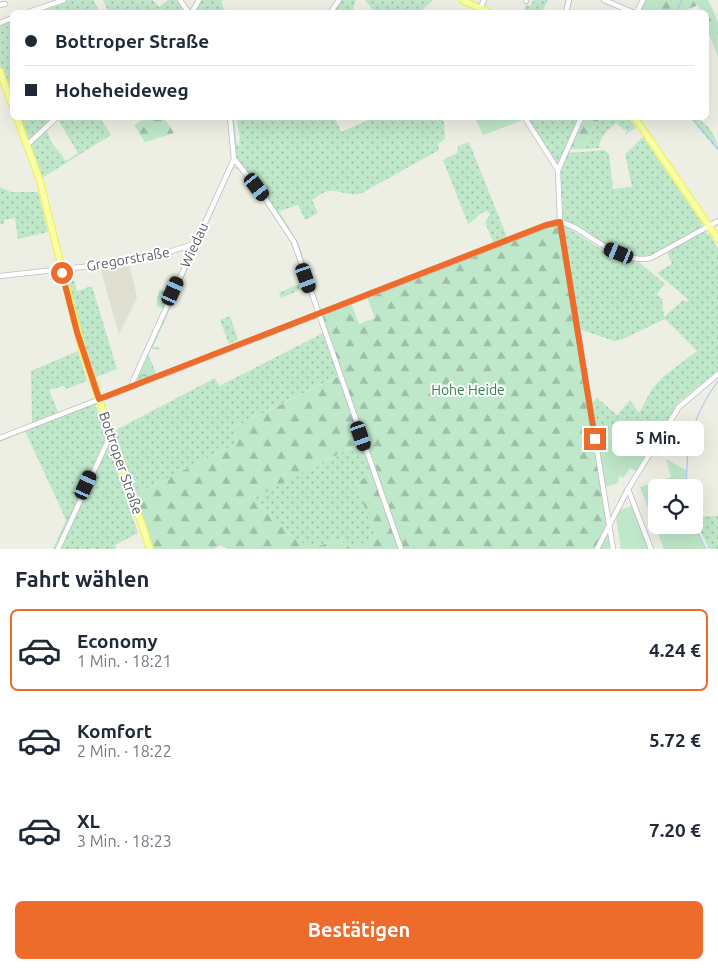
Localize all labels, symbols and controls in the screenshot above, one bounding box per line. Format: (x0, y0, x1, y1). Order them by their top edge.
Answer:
text: Bottroper Straße (55, 30, 209, 52)
text: Hoheheideweg (55, 79, 189, 101)
car (241, 171, 272, 203)
street label: Wiedau (177, 220, 211, 270)
car (602, 240, 635, 266)
street label: Gregorstraße (85, 244, 171, 274)
car (294, 261, 317, 295)
route start (51, 262, 73, 284)
car (160, 274, 185, 308)
park label: Hohe Heide (431, 382, 505, 398)
street label: Bottroper Straße (96, 410, 146, 516)
car (349, 419, 372, 453)
callout: 5 Min. (612, 422, 705, 456)
route end (584, 428, 606, 450)
text: 5 Min. (636, 429, 680, 447)
car (73, 468, 98, 502)
map controls (648, 479, 703, 534)
button: locate (648, 479, 703, 534)
text: Fahrt wählen (15, 566, 149, 591)
icon: car (17, 628, 62, 673)
text: Economy (77, 630, 158, 652)
text: 4.24 € (649, 639, 701, 661)
text: 1 Min. · 18:21 (77, 652, 172, 670)
icon: car (17, 718, 62, 763)
text: Komfort (77, 720, 152, 742)
text: 5.72 € (649, 729, 701, 751)
text: 2 Min. · 18:22 (77, 742, 172, 760)
icon: car (17, 808, 62, 853)
text: XL (77, 810, 100, 832)
text: 7.20 € (649, 819, 701, 841)
text: 3 Min. · 18:23 (77, 832, 172, 850)
button: Bestätigen (15, 901, 703, 959)

